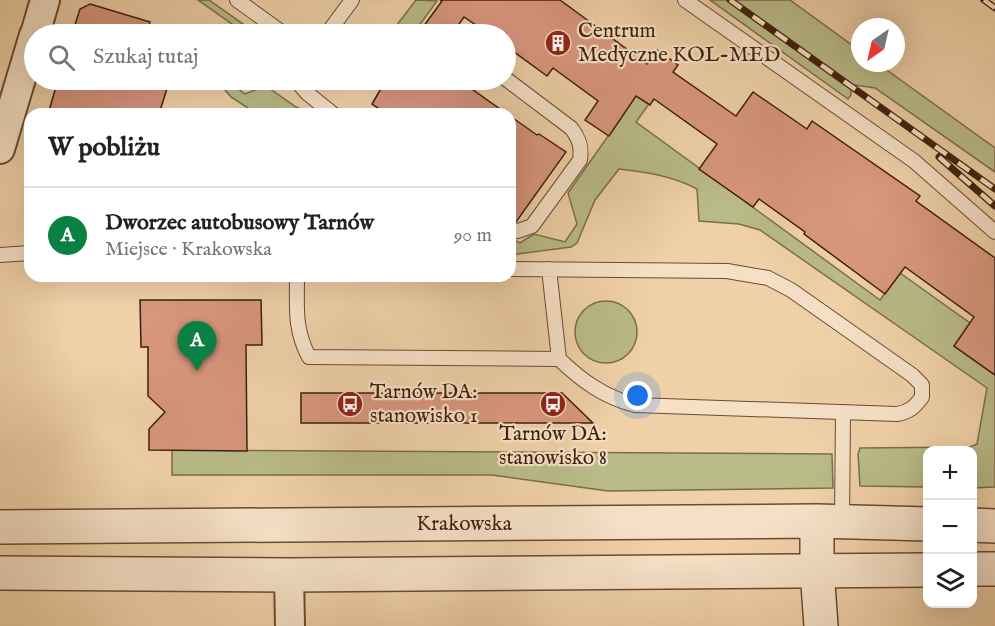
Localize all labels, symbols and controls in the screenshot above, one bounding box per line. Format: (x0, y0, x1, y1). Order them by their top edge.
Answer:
place label: Centrum Medyczne KOL-MED (578, 18, 780, 69)
north arrow (851, 18, 905, 72)
search box (24, 24, 516, 90)
building icon: Centrum Medyczne KOL-MED (543, 28, 573, 58)
icon: search (45, 41, 78, 74)
text: Szukaj tutaj (93, 43, 198, 71)
text: W pobliżu (48, 131, 160, 164)
text: Dworzec autobusowy Tarnów (105, 209, 374, 237)
text: A (61, 223, 74, 248)
text: 90 m (454, 223, 492, 248)
text: Miejsce · Krakowska (105, 237, 272, 262)
pin: A (178, 322, 216, 371)
place label: Tarnów DA: stanowisko 1 (370, 379, 478, 430)
your location (623, 381, 652, 410)
bus stop icon: Tarnów DA: stanowisko 1 (335, 389, 365, 419)
bus stop icon: Tarnów DA: stanowisko 8 (538, 389, 568, 419)
place label: Tarnów DA: stanowisko 8 (499, 421, 607, 472)
map controls (923, 446, 977, 608)
button: + (923, 446, 977, 500)
button: − (923, 500, 977, 554)
street label: Krakowska (416, 511, 513, 538)
button: layers (923, 554, 977, 608)

